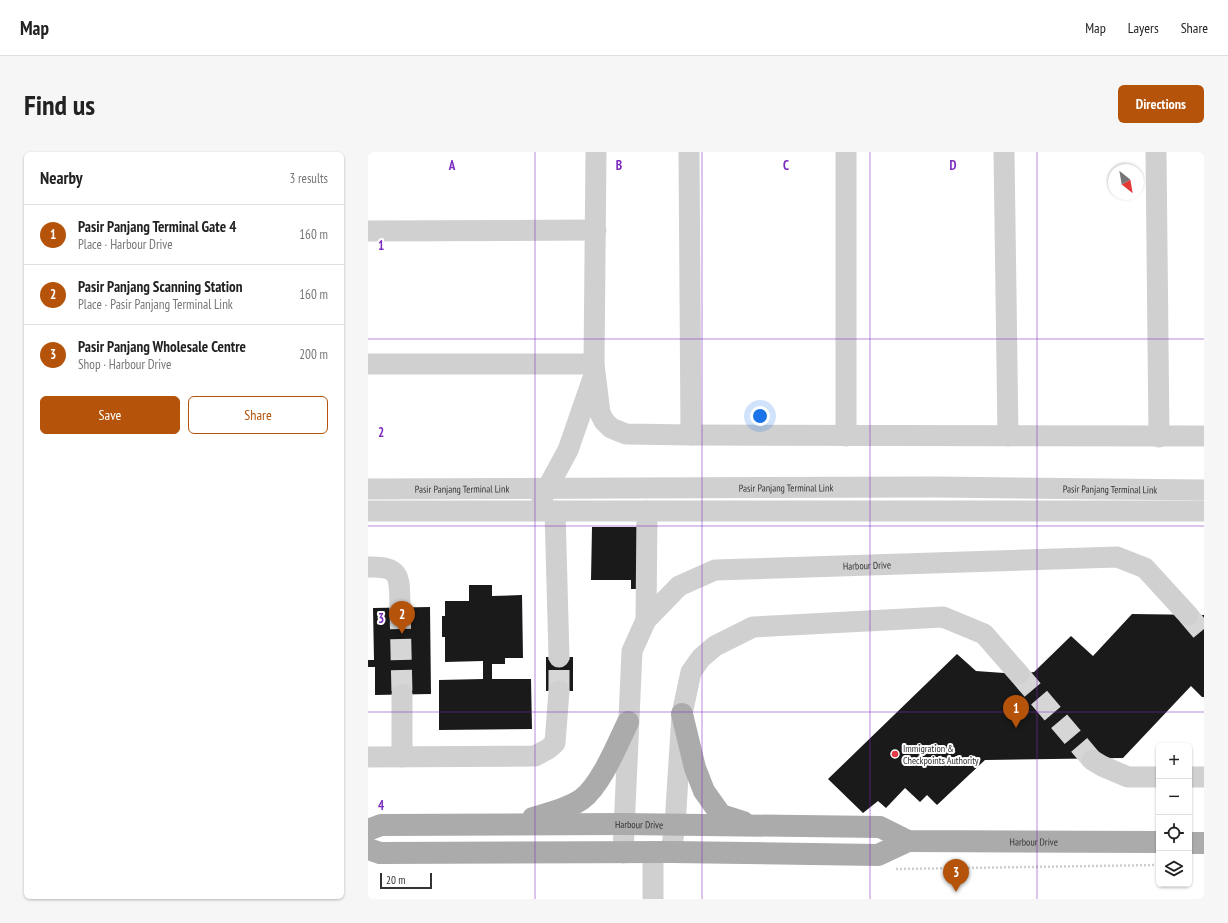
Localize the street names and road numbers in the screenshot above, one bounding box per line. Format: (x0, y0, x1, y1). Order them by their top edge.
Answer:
street label: Pasir Panjang Terminal Link (739, 481, 833, 495)
street label: Pasir Panjang Terminal Link (1063, 482, 1157, 496)
street label: Pasir Panjang Terminal Link (415, 483, 509, 496)
street label: Harbour Drive (843, 558, 891, 573)
street label: Harbour Drive (615, 818, 663, 831)
street label: Harbour Drive (1010, 835, 1058, 849)

